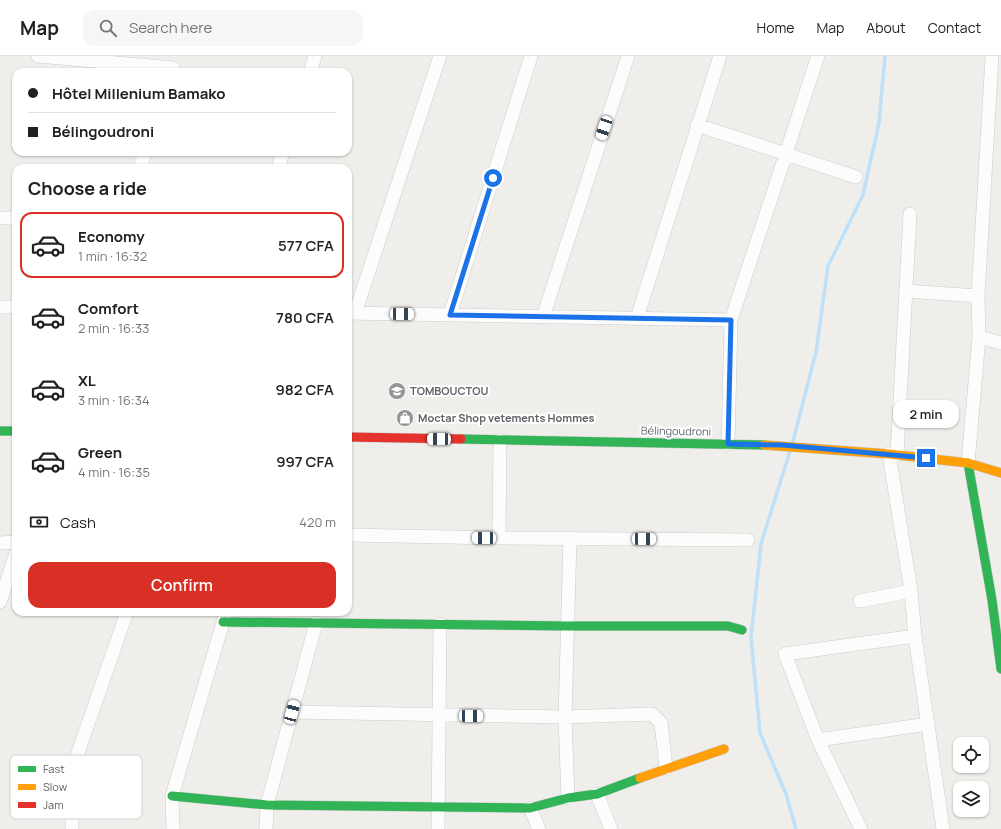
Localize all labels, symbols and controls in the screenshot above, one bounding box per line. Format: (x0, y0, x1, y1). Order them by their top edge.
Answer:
search box (83, 10, 363, 46)
text: Map (20, 15, 59, 41)
icon: search (97, 17, 119, 39)
text: Search here (129, 17, 212, 38)
text: Home (757, 18, 794, 37)
text: Map (816, 18, 844, 37)
text: About (866, 18, 906, 37)
text: Contact (928, 18, 981, 37)
text: Hôtel Millenium Bamako (52, 83, 226, 104)
car (595, 115, 613, 141)
text: Bélingoudroni (52, 121, 154, 142)
route start (484, 169, 502, 187)
text: Choose a ride (28, 176, 147, 200)
text: Economy (78, 226, 145, 247)
icon: car (30, 227, 66, 263)
text: 577 CFA (278, 235, 334, 256)
text: 1 min · 16:32 (78, 247, 147, 265)
text: Comfort (78, 298, 139, 319)
icon: car (30, 299, 66, 335)
text: 780 CFA (276, 307, 334, 328)
car (390, 308, 414, 320)
text: 2 min · 16:33 (78, 319, 149, 337)
text: XL (78, 370, 96, 391)
icon: car (30, 371, 66, 407)
text: 982 CFA (275, 379, 334, 400)
school or university icon: TOMBOUCTOU (387, 381, 407, 401)
place label: TOMBOUCTOU (410, 383, 488, 398)
text: 3 min · 16:34 (78, 391, 150, 409)
callout: 2 min (893, 400, 959, 428)
text: 2 min (909, 405, 943, 423)
shop icon: Moctar Shop vetements Hommes (395, 408, 415, 428)
place label: Moctar Shop vetements Hommes (418, 410, 595, 425)
street label: Bélingoudroni (641, 422, 711, 439)
car (427, 433, 451, 445)
text: Green (78, 442, 122, 463)
icon: car (30, 443, 66, 479)
route end (917, 449, 935, 467)
text: 997 CFA (276, 451, 334, 472)
text: 4 min · 16:35 (78, 463, 150, 481)
icon: cash (28, 511, 50, 533)
text: Cash (60, 512, 96, 533)
text: 420 m (299, 513, 336, 531)
car (472, 532, 496, 544)
car (632, 533, 656, 545)
button: Confirm (28, 562, 336, 608)
car (283, 699, 301, 725)
car (459, 710, 483, 722)
map controls (953, 737, 989, 817)
button: locate (953, 737, 989, 773)
legend (10, 755, 142, 819)
text: Fast (43, 761, 65, 776)
text: Slow (43, 779, 68, 794)
button: layers (953, 781, 989, 817)
text: Jam (43, 797, 64, 812)

